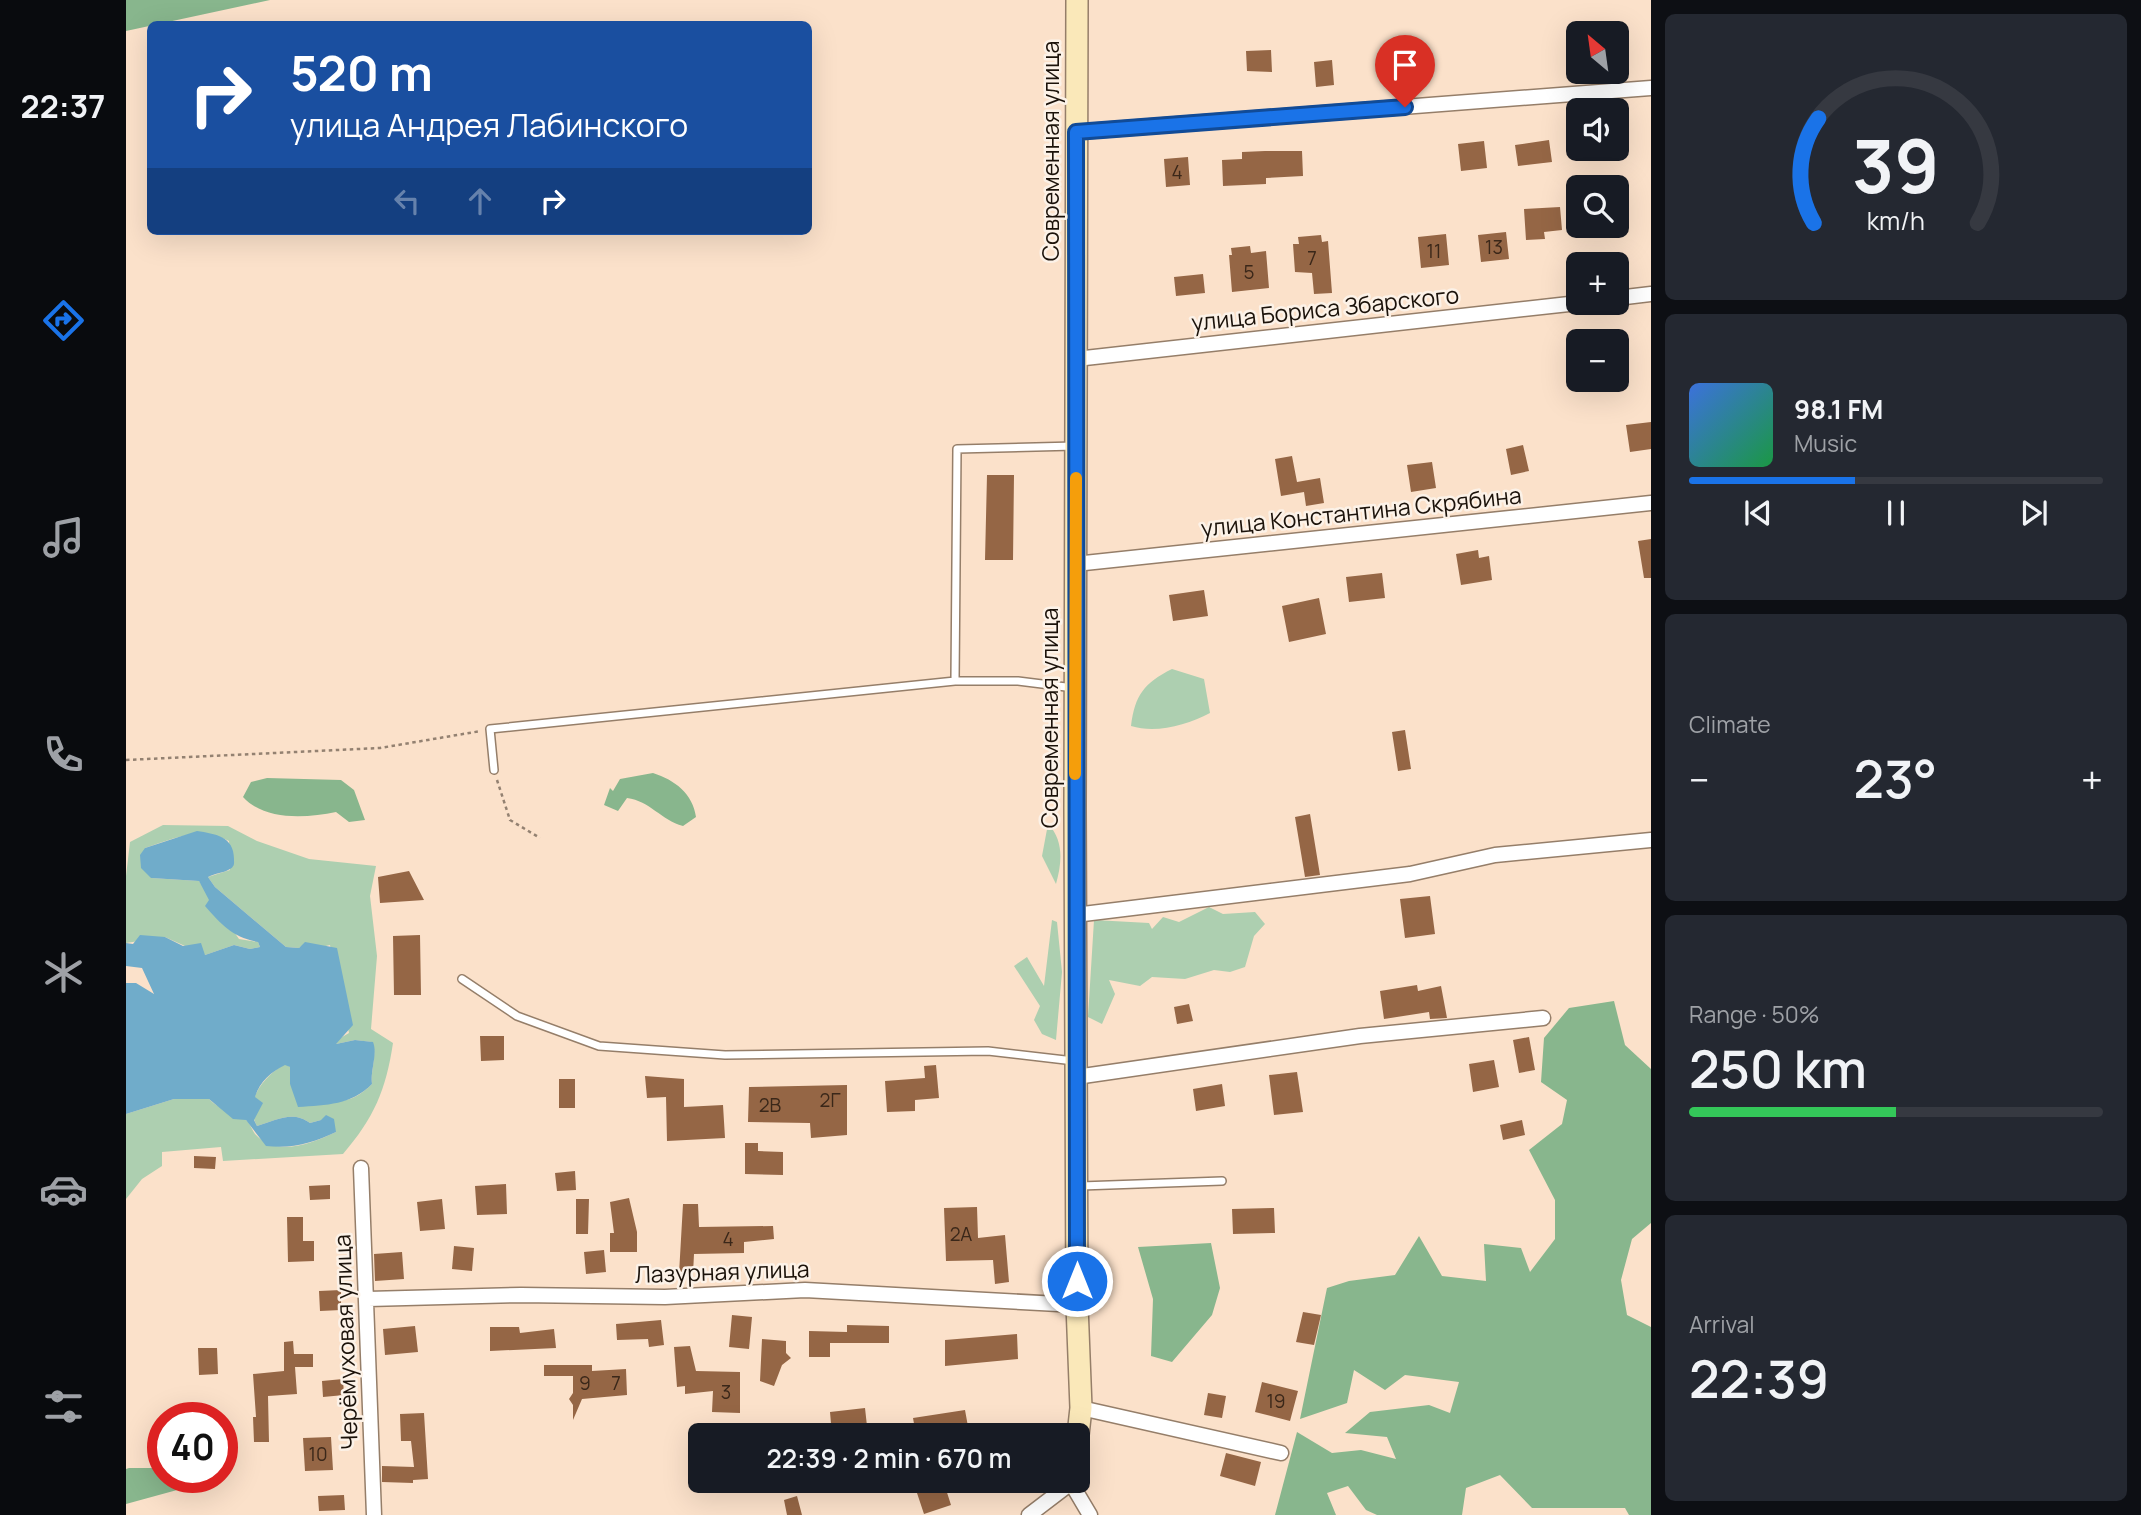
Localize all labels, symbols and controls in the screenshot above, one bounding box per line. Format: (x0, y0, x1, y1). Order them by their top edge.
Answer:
north arrow (1566, 21, 1629, 84)
map controls (1566, 21, 1629, 392)
pin (1375, 35, 1435, 107)
text: 520 m (290, 39, 433, 106)
street label: Современная улица (1034, 41, 1066, 261)
icon: arrive (1386, 46, 1424, 84)
icon: right (175, 49, 266, 140)
text: 22:37 (21, 84, 105, 128)
button: sound (1566, 98, 1629, 161)
text: улица Андрея Лабинского (290, 103, 688, 147)
text: 39 (1852, 115, 1940, 215)
house number: 4 (1171, 159, 1183, 185)
button: search (1566, 175, 1629, 238)
icon: left (388, 182, 426, 220)
icon: ahead (461, 182, 499, 220)
icon: right (534, 182, 572, 220)
text: km/h (1867, 203, 1925, 238)
house number: 13 (1485, 234, 1503, 260)
house number: 11 (1427, 238, 1441, 264)
house number: 7 (1307, 245, 1317, 271)
button: + (1566, 252, 1629, 315)
house number: 5 (1244, 259, 1255, 285)
street label: улица Бориса Збарского (1190, 278, 1460, 338)
icon: directions (39, 296, 88, 345)
button: − (1566, 329, 1629, 392)
text: 98.1 FM (1794, 391, 1883, 427)
text: Music (1794, 427, 1857, 459)
street label: улица Константина Скрябина (1199, 478, 1523, 544)
icon: previous (1739, 494, 1777, 532)
icon: pause (1877, 494, 1915, 532)
icon: next (2015, 494, 2053, 532)
icon: music (39, 513, 88, 562)
street label: Современная улица (1033, 608, 1065, 828)
text: Climate (1689, 708, 1771, 740)
icon: phone (39, 730, 88, 779)
text: 23° (1853, 743, 1937, 814)
text: − (1689, 753, 1710, 805)
text: + (2081, 753, 2103, 805)
icon: climate (39, 948, 88, 997)
text: Range · 50% (1689, 998, 1819, 1030)
text: 250 km (1689, 1033, 1867, 1104)
house number: 2Г (820, 1087, 840, 1113)
house number: 2В (759, 1092, 782, 1118)
icon: car (39, 1165, 88, 1214)
house number: 2А (950, 1221, 972, 1247)
house number: 4 (722, 1226, 734, 1252)
street label: Черёмуховая улица (325, 1234, 365, 1450)
position arrow (1040, 1244, 1114, 1318)
street label: Лазурная улица (634, 1252, 810, 1290)
text: Arrival (1689, 1308, 1755, 1340)
text: 22:39 (1689, 1343, 1829, 1414)
house number: 9 (579, 1370, 591, 1396)
house number: 7 (611, 1370, 621, 1396)
house number: 3 (721, 1379, 731, 1405)
icon: filters (39, 1382, 88, 1431)
house number: 19 (1266, 1388, 1286, 1414)
speed limit sign: 40 (147, 1402, 238, 1493)
text: 22:39 · 2 min · 670 m (767, 1440, 1011, 1476)
house number: 10 (308, 1441, 328, 1467)

